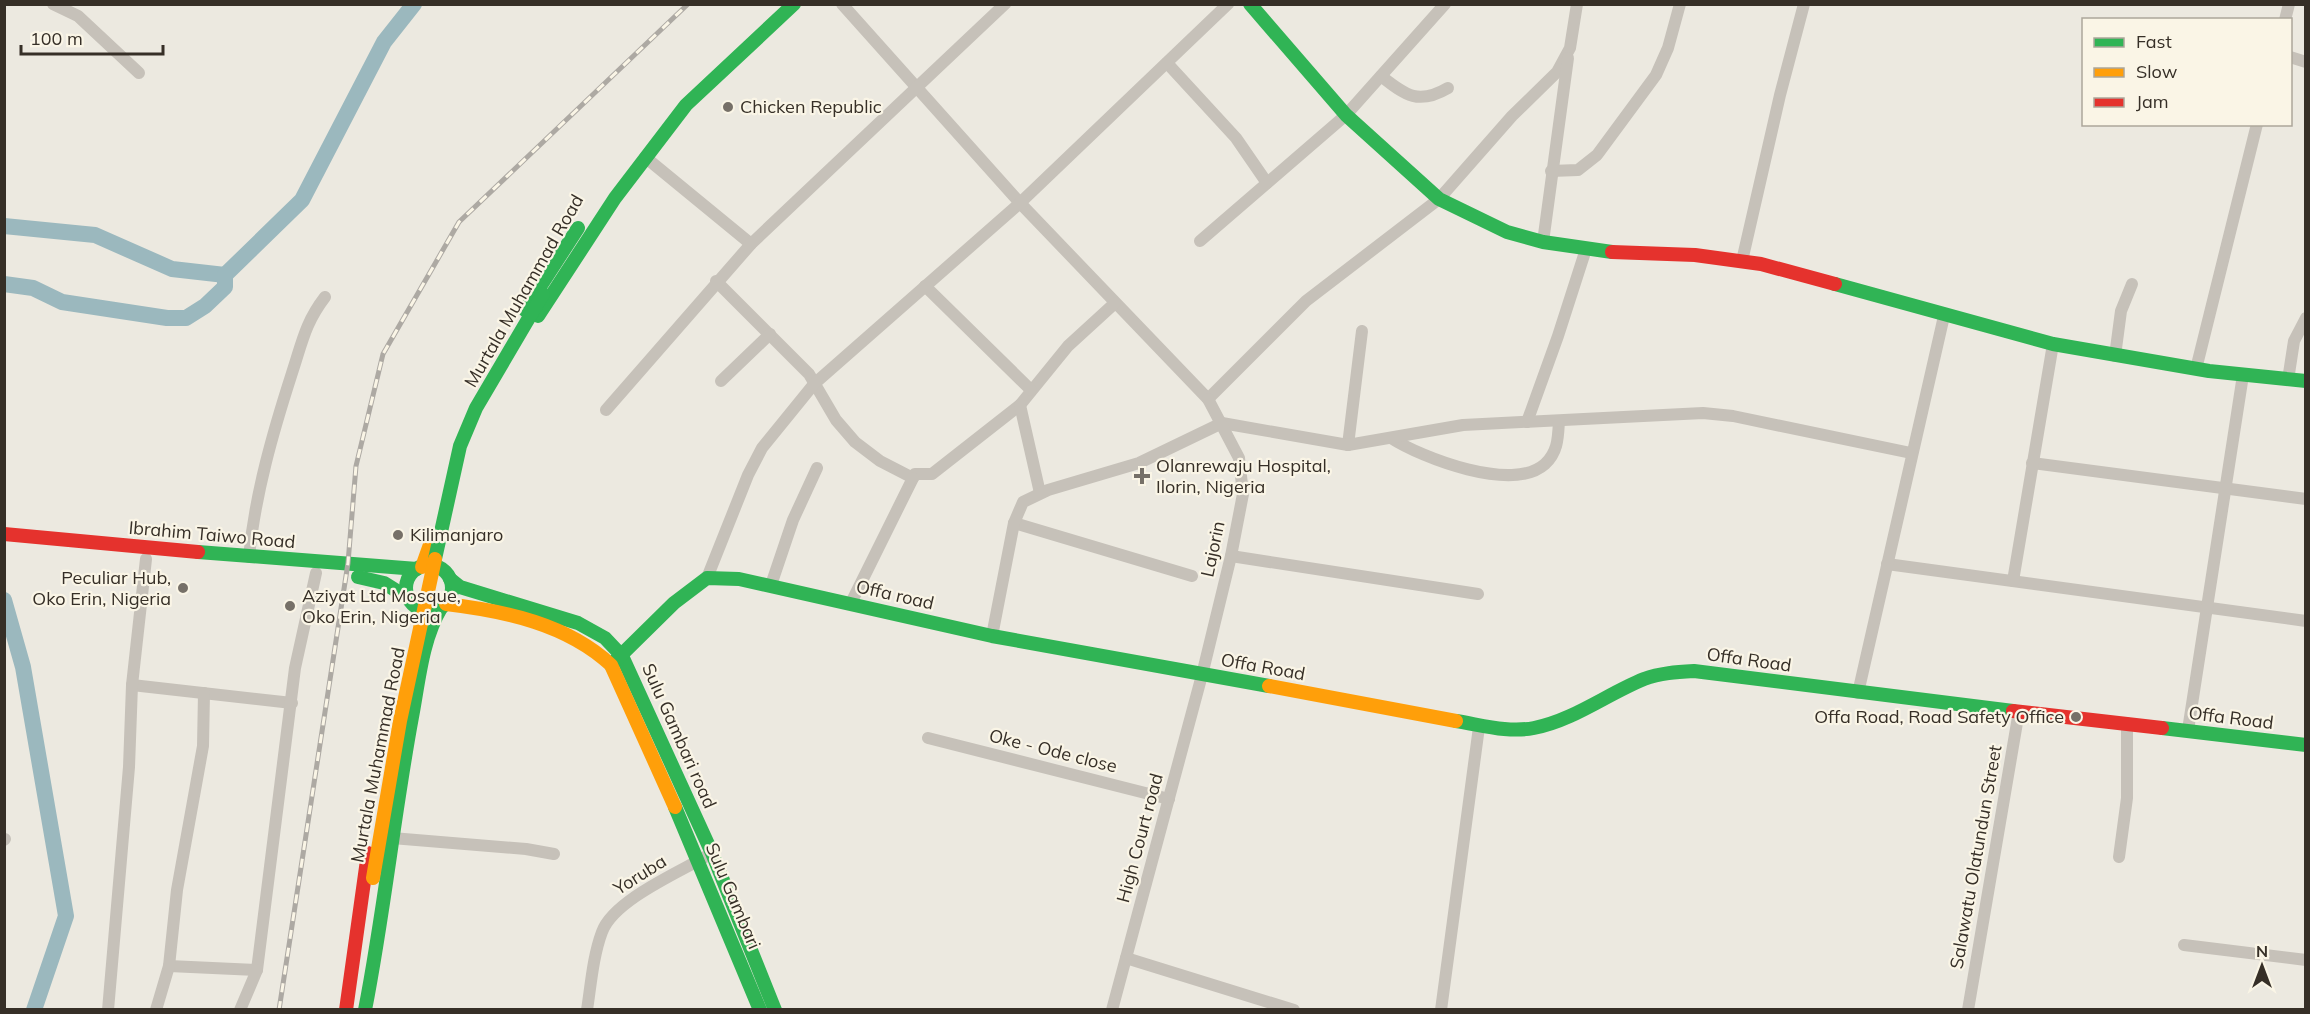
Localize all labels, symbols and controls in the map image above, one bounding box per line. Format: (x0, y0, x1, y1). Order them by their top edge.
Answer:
scale bar (21, 18, 164, 56)
legend (2082, 18, 2292, 126)
text: 100 m (30, 27, 83, 50)
text: Fast (2136, 30, 2172, 53)
text: Slow (2136, 60, 2178, 83)
text: Jam (2136, 90, 2169, 113)
place label: Chicken Republic (740, 95, 882, 118)
marker: Chicken Republic (721, 100, 735, 114)
street label: Murtala Muhammad Road (459, 190, 588, 391)
place label: Olanrewaju Hospital, Ilorin, Nigeria (1156, 454, 1331, 498)
marker: Olanrewaju Hospital, Ilorin, Nigeria (1133, 467, 1151, 485)
street label: Ibrahim Taiwo Road (128, 516, 296, 553)
street label: Lajorin (1195, 519, 1230, 579)
place label: Kilimanjaro (410, 523, 503, 546)
marker: Kilimanjaro (391, 528, 405, 542)
place label: Peculiar Hub, Oko Erin, Nigeria (32, 566, 171, 610)
street label: Offa road (854, 574, 936, 615)
marker: Peculiar Hub, Oko Erin, Nigeria (176, 581, 190, 595)
place label: Aziyat Ltd Mosque, Oko Erin, Nigeria (302, 584, 461, 628)
marker: Aziyat Ltd Mosque, Oko Erin, Nigeria (283, 599, 297, 613)
street label: Offa Road (1705, 642, 1793, 677)
street label: Murtala Muhammad Road (345, 645, 410, 865)
street label: Offa Road (1219, 648, 1307, 685)
street label: Sulu Gambari road (637, 660, 722, 812)
street label: Offa Road (2187, 701, 2275, 734)
place label: Offa Road, Road Safety Office (1814, 705, 2064, 728)
marker: Offa Road, Road Safety Office (2069, 710, 2083, 724)
street label: Oke - Ode close (987, 723, 1120, 778)
street label: Salawatu Olatundun Street (1944, 743, 2007, 971)
street label: High Court road (1111, 771, 1168, 905)
street label: Sulu Gambari (701, 839, 766, 952)
street label: Yoruba (608, 849, 671, 900)
north arrow (2232, 936, 2292, 996)
text: N (2256, 941, 2268, 961)

